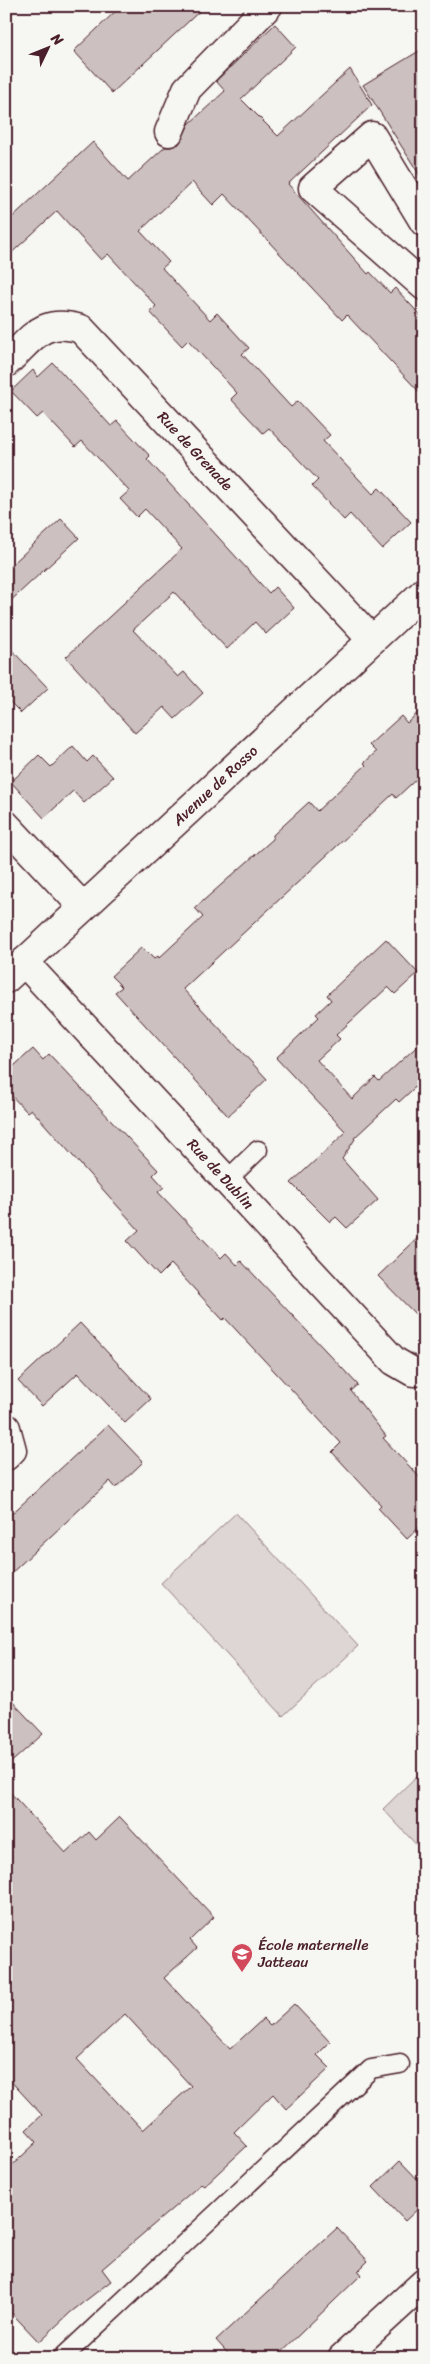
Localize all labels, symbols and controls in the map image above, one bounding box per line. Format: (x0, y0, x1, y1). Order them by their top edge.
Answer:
north arrow (22, 22, 72, 72)
text: N (44, 27, 70, 52)
street label: Rue de Grenade (151, 405, 239, 497)
street label: Avenue de Rosso (165, 738, 264, 833)
street label: Rue de Dublin (181, 1132, 260, 1216)
place label: École maternelle Jatteau (257, 1932, 368, 1975)
school or university icon: École maternelle Jatteau (230, 1942, 254, 1973)

